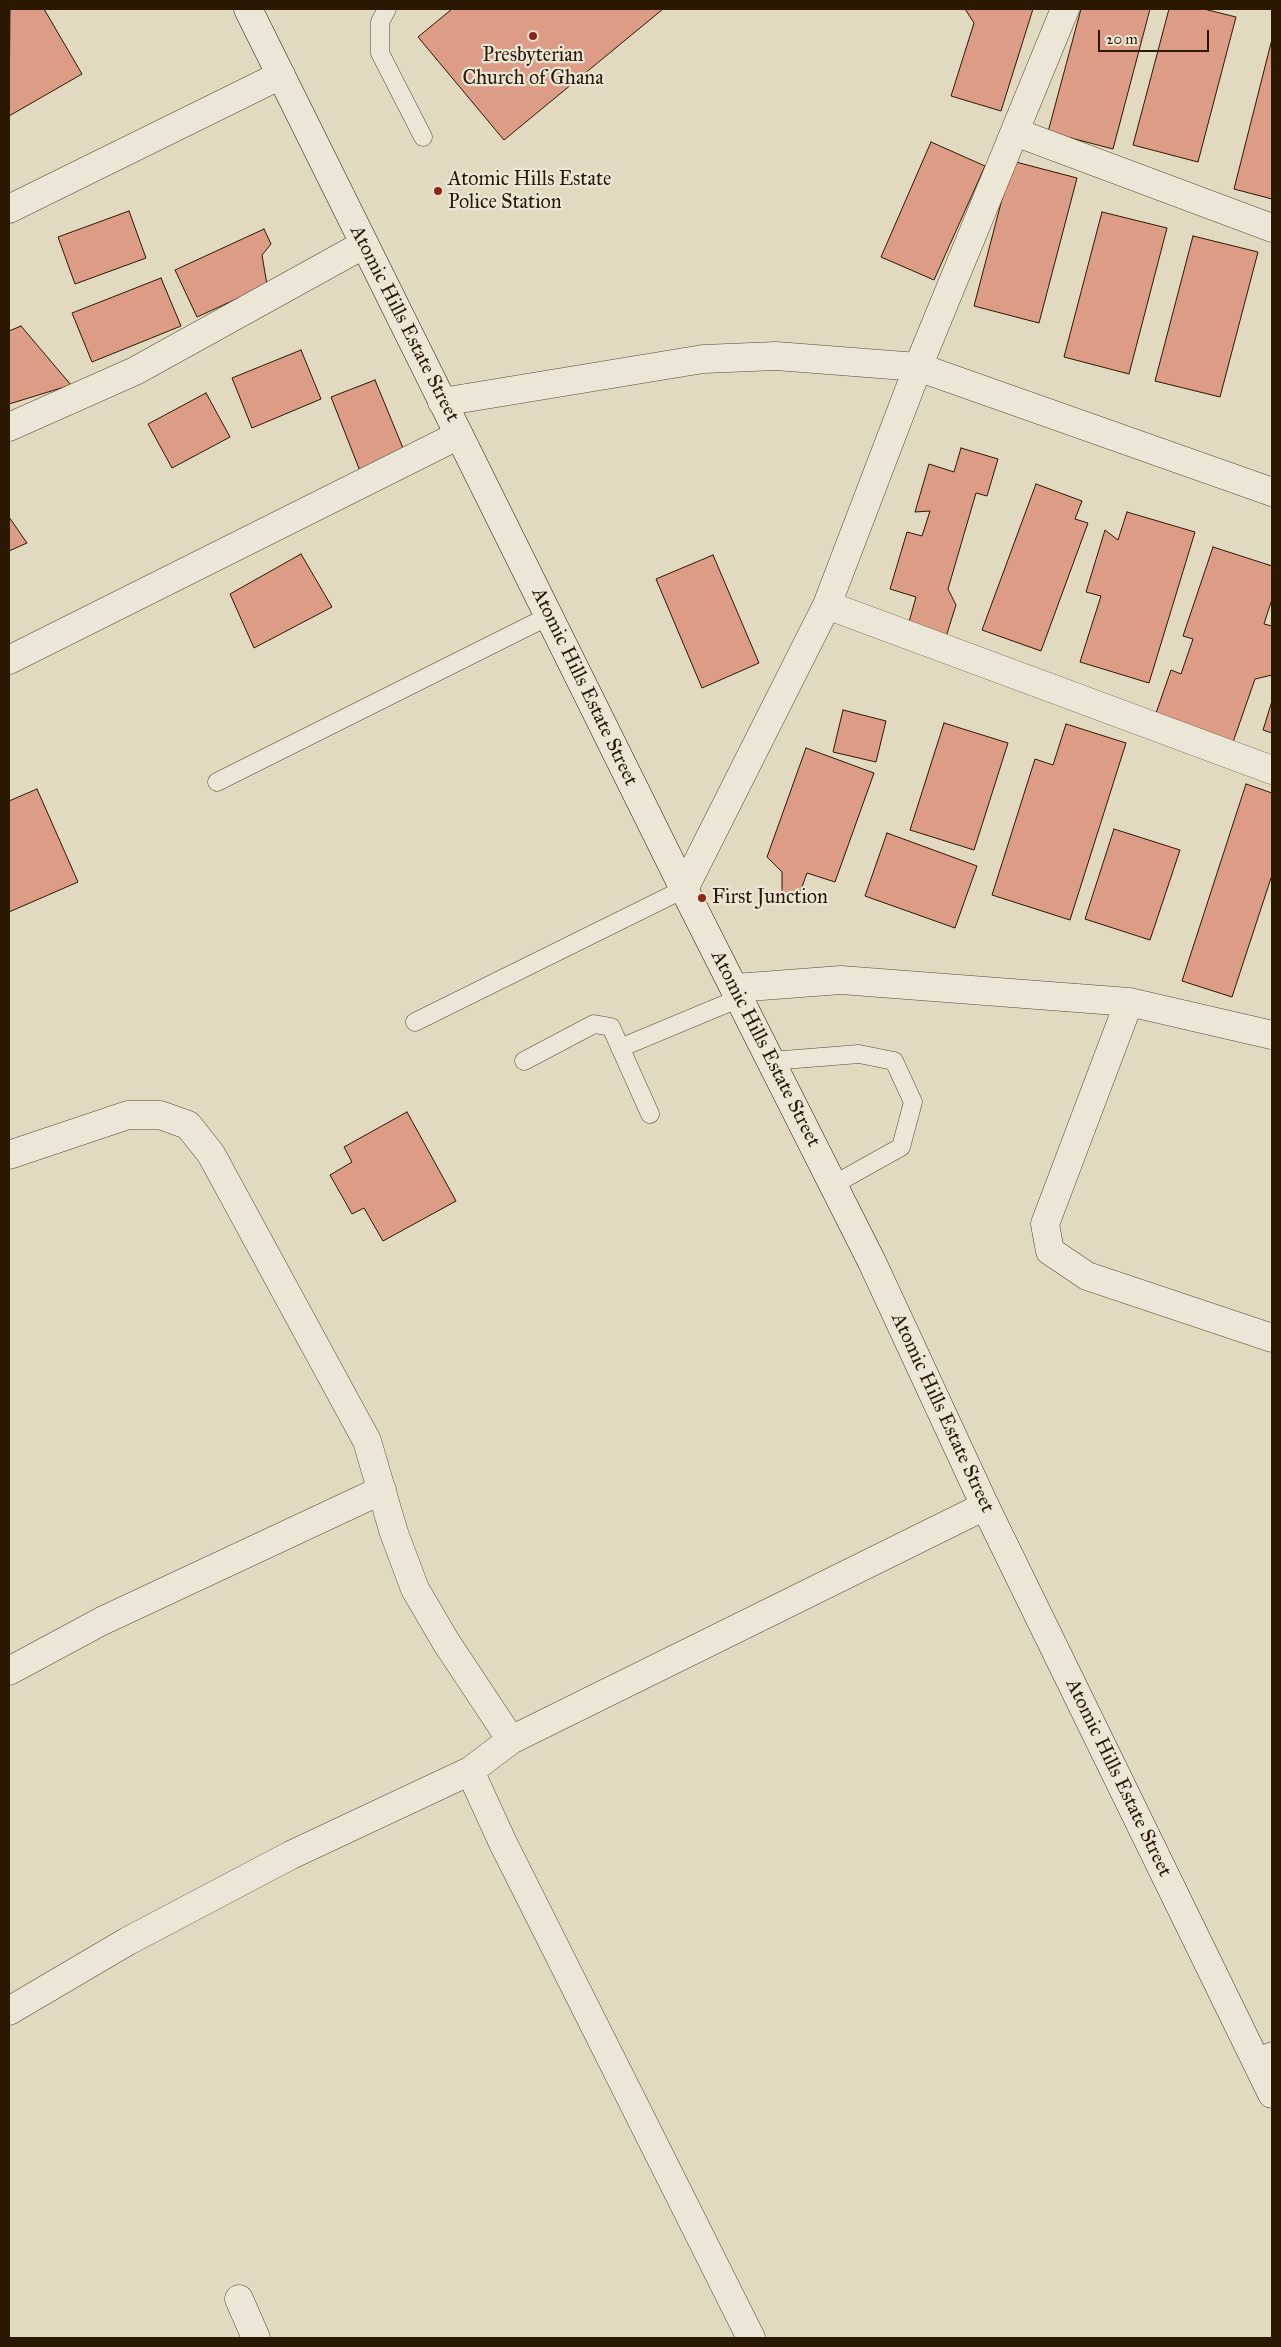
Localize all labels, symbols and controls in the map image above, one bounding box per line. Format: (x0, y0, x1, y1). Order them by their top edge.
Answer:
scale bar (1101, 20, 1212, 52)
marker: Presbyterian Church of Ghana (527, 30, 539, 42)
text: 20 m (1106, 30, 1138, 48)
place label: Presbyterian Church of Ghana (462, 44, 604, 91)
place label: Atomic Hills Estate Police Station (448, 168, 611, 215)
marker: Atomic Hills Estate Police Station (432, 185, 444, 197)
street label: Atomic Hills Estate Street (344, 222, 464, 426)
street label: Atomic Hills Estate Street (526, 584, 642, 790)
place label: First Junction (712, 886, 828, 910)
marker: First Junction (696, 892, 708, 904)
street label: Atomic Hills Estate Street (705, 947, 825, 1151)
street label: Atomic Hills Estate Street (885, 1309, 999, 1517)
street label: Atomic Hills Estate Street (1060, 1675, 1176, 1881)

